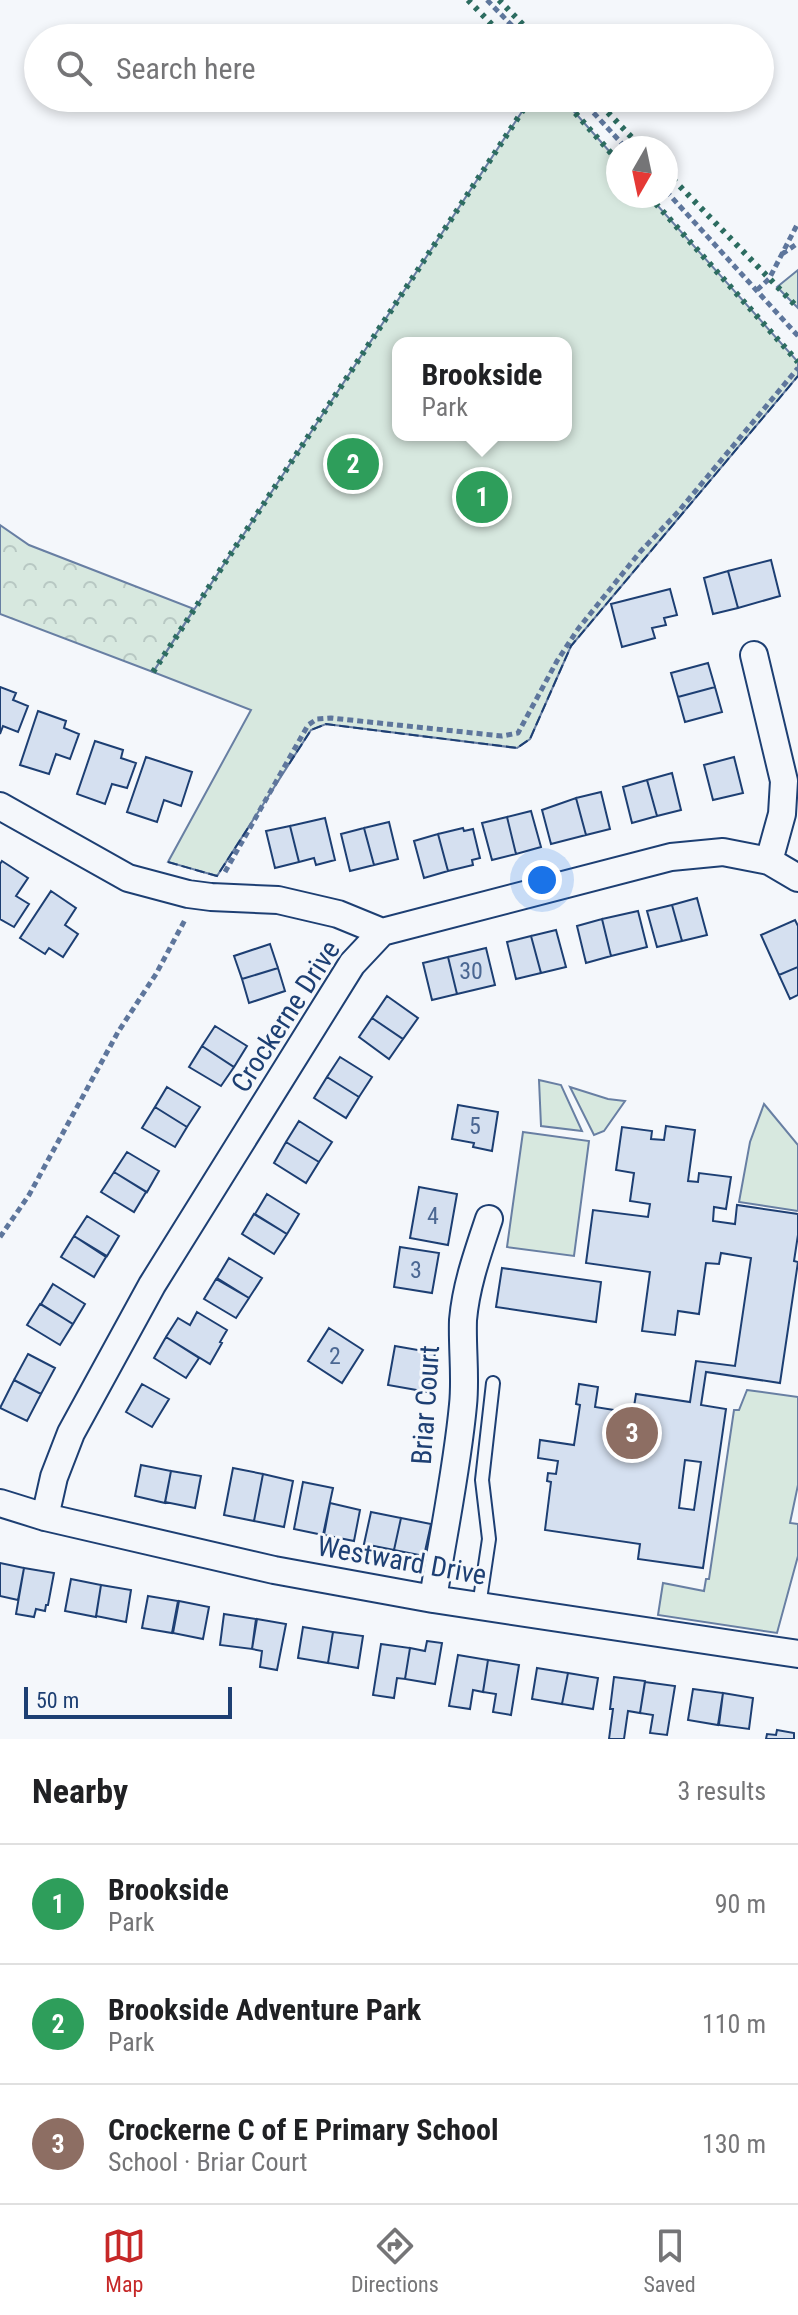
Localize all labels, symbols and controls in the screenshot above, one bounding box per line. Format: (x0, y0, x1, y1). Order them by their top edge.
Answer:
search box (24, 24, 774, 112)
icon: search (52, 46, 96, 90)
text: Search here (116, 51, 256, 86)
north arrow (606, 136, 678, 208)
popup (392, 337, 572, 441)
text: Brookside (422, 357, 542, 392)
text: Park (422, 392, 468, 422)
pin: 2 (327, 434, 379, 494)
pin: 1 (456, 467, 508, 527)
your location (522, 860, 562, 900)
street label: Crockerne Drive (224, 934, 347, 1098)
house number: 30 (459, 957, 483, 985)
house number: 5 (469, 1112, 481, 1140)
house number: 4 (427, 1202, 439, 1230)
house number: 3 (410, 1256, 422, 1284)
house number: 2 (329, 1342, 341, 1370)
street label: Briar Court (405, 1344, 446, 1466)
pin: 3 (606, 1403, 658, 1463)
street label: Westward Drive (315, 1529, 489, 1592)
scale bar (24, 1683, 232, 1719)
text: 50 m (36, 1688, 79, 1713)
text: Nearby (32, 1771, 128, 1811)
text: 3 results (677, 1776, 766, 1806)
text: Brookside (108, 1872, 229, 1907)
text: 1 (51, 1889, 65, 1919)
text: 90 m (715, 1889, 766, 1919)
text: Park (108, 1907, 154, 1937)
text: Brookside Adventure Park (108, 1992, 421, 2027)
text: 2 (51, 2009, 65, 2039)
text: 110 m (702, 2009, 766, 2039)
text: Park (108, 2027, 154, 2057)
text: Crockerne C of E Primary School (108, 2112, 498, 2147)
text: 3 (51, 2129, 65, 2159)
text: 130 m (702, 2129, 766, 2159)
text: School · Briar Court (108, 2147, 307, 2177)
tab: Map (102, 2224, 146, 2297)
tab: Directions (351, 2224, 439, 2297)
tab: Saved (643, 2224, 696, 2297)

